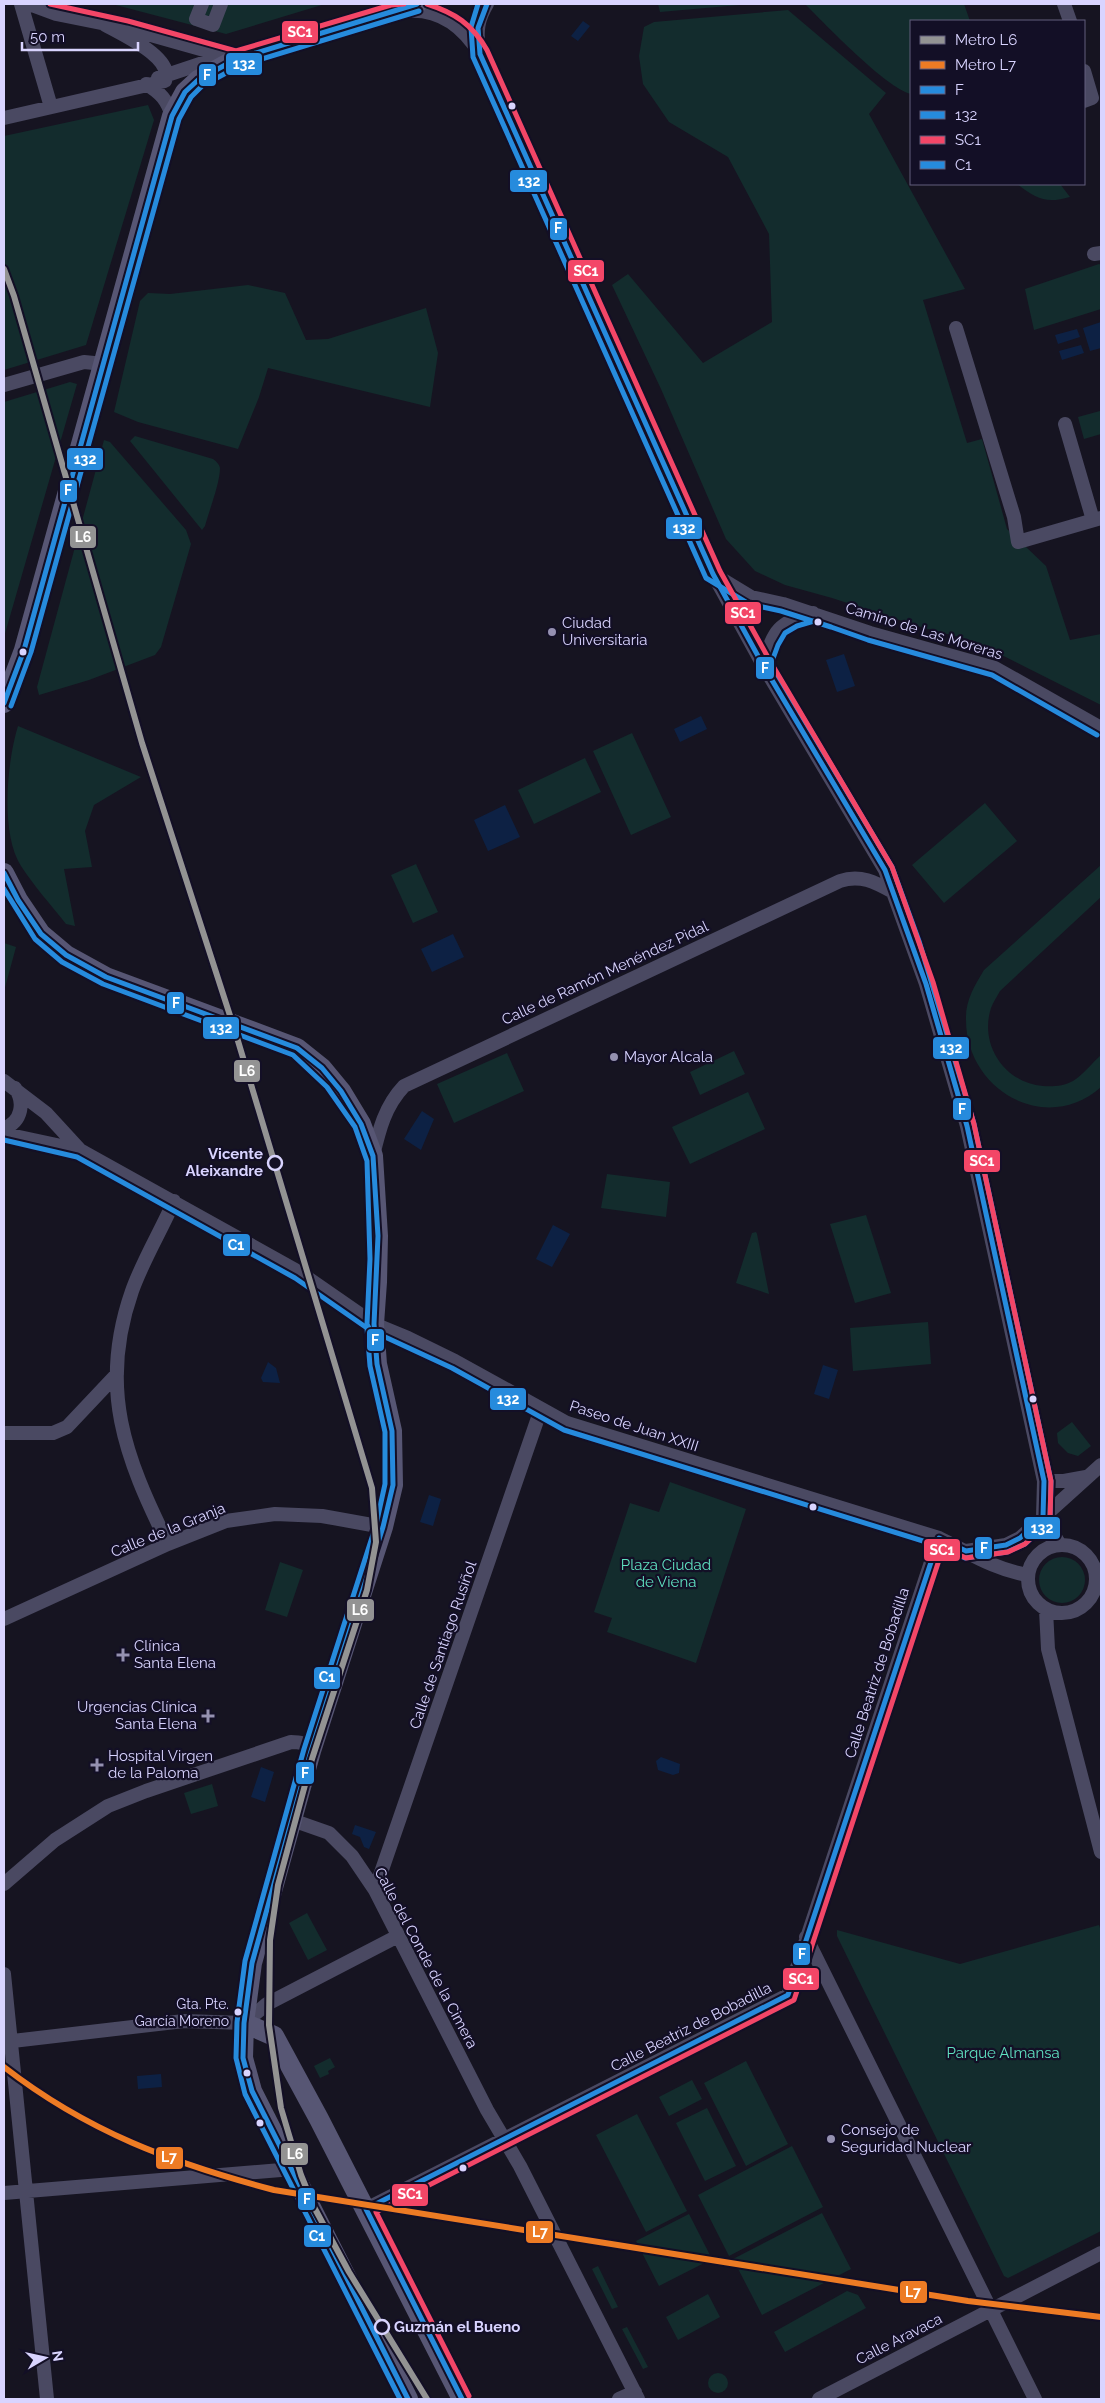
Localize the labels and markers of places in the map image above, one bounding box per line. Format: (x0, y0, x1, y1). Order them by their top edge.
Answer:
unlabelled marker (507, 101, 517, 111)
place label: Ciudad Universitaria (562, 614, 647, 649)
unlabelled marker (813, 617, 823, 627)
marker: Ciudad Universitaria (546, 626, 558, 638)
unlabelled marker (18, 647, 28, 657)
place label: Mayor Alcala (624, 1048, 713, 1066)
marker: Mayor Alcala (608, 1051, 620, 1063)
place label: Vicente Aleixandre (185, 1145, 263, 1180)
marker: Vicente Aleixandre (267, 1155, 283, 1171)
unlabelled marker (1028, 1394, 1038, 1404)
unlabelled marker (808, 1502, 818, 1512)
place label: Clínica Santa Elena (134, 1637, 216, 1672)
marker: Clínica Santa Elena (116, 1648, 130, 1662)
place label: Urgencias Clínica Santa Elena (77, 1698, 197, 1733)
marker: Urgencias Clínica Santa Elena (201, 1709, 215, 1723)
place label: Hospital Virgen de la Paloma (108, 1747, 213, 1782)
marker: Hospital Virgen de la Paloma (90, 1758, 104, 1772)
place label: Gta. Pte. García Moreno (135, 1996, 229, 2029)
marker: Gta. Pte. García Moreno (233, 2007, 243, 2017)
unlabelled marker (242, 2068, 252, 2078)
unlabelled marker (255, 2118, 265, 2128)
place label: Consejo de Seguridad Nuclear (841, 2121, 972, 2156)
marker: Consejo de Seguridad Nuclear (825, 2133, 837, 2145)
unlabelled marker (458, 2163, 468, 2173)
place label: Guzmán el Bueno (394, 2318, 520, 2336)
marker: Guzmán el Bueno (374, 2319, 390, 2335)

